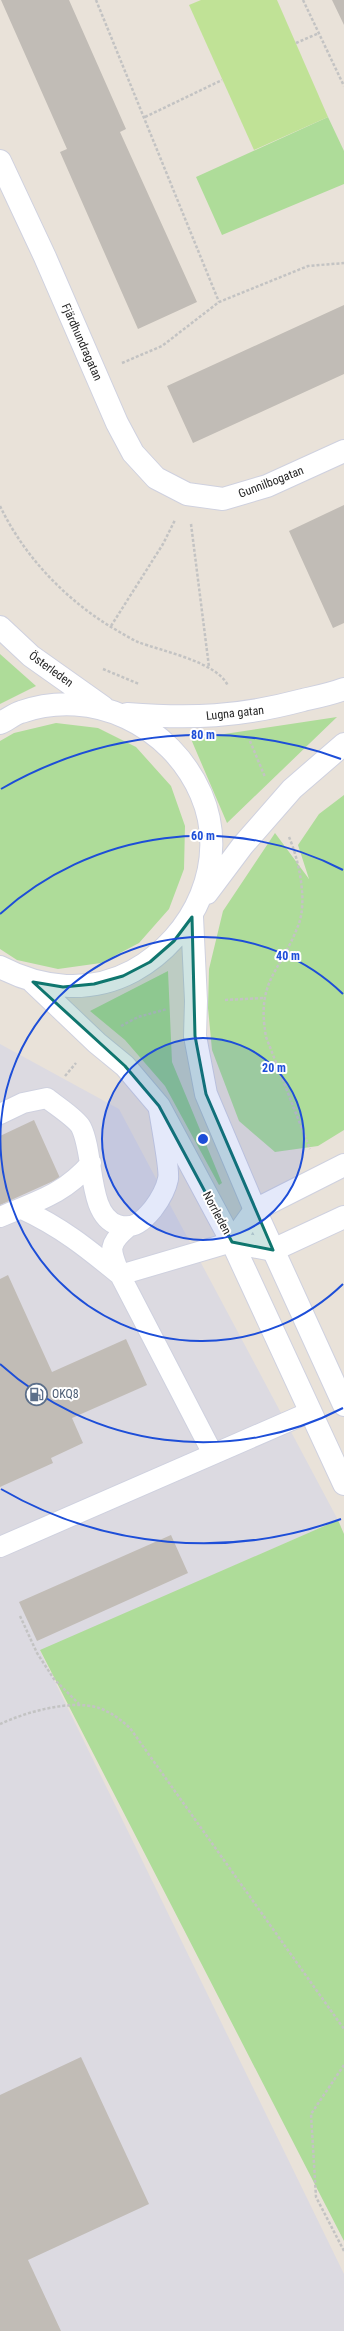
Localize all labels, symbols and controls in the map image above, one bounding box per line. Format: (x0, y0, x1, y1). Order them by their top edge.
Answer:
street label: Fjärdhundragatan (59, 301, 105, 383)
street label: Gunnilbogatan (236, 463, 306, 501)
street label: Österleden (26, 647, 77, 690)
street label: Lugna gatan (205, 703, 265, 723)
text: 80 m (191, 728, 215, 742)
text: 60 m (191, 829, 215, 843)
text: 40 m (276, 949, 300, 963)
text: 20 m (262, 1061, 286, 1075)
centre of rings (196, 1132, 210, 1146)
street label: Norrleden (200, 1189, 234, 1237)
fuel station icon: OKQ8 (24, 1381, 50, 1407)
place label: OKQ8 (52, 1387, 79, 1401)

